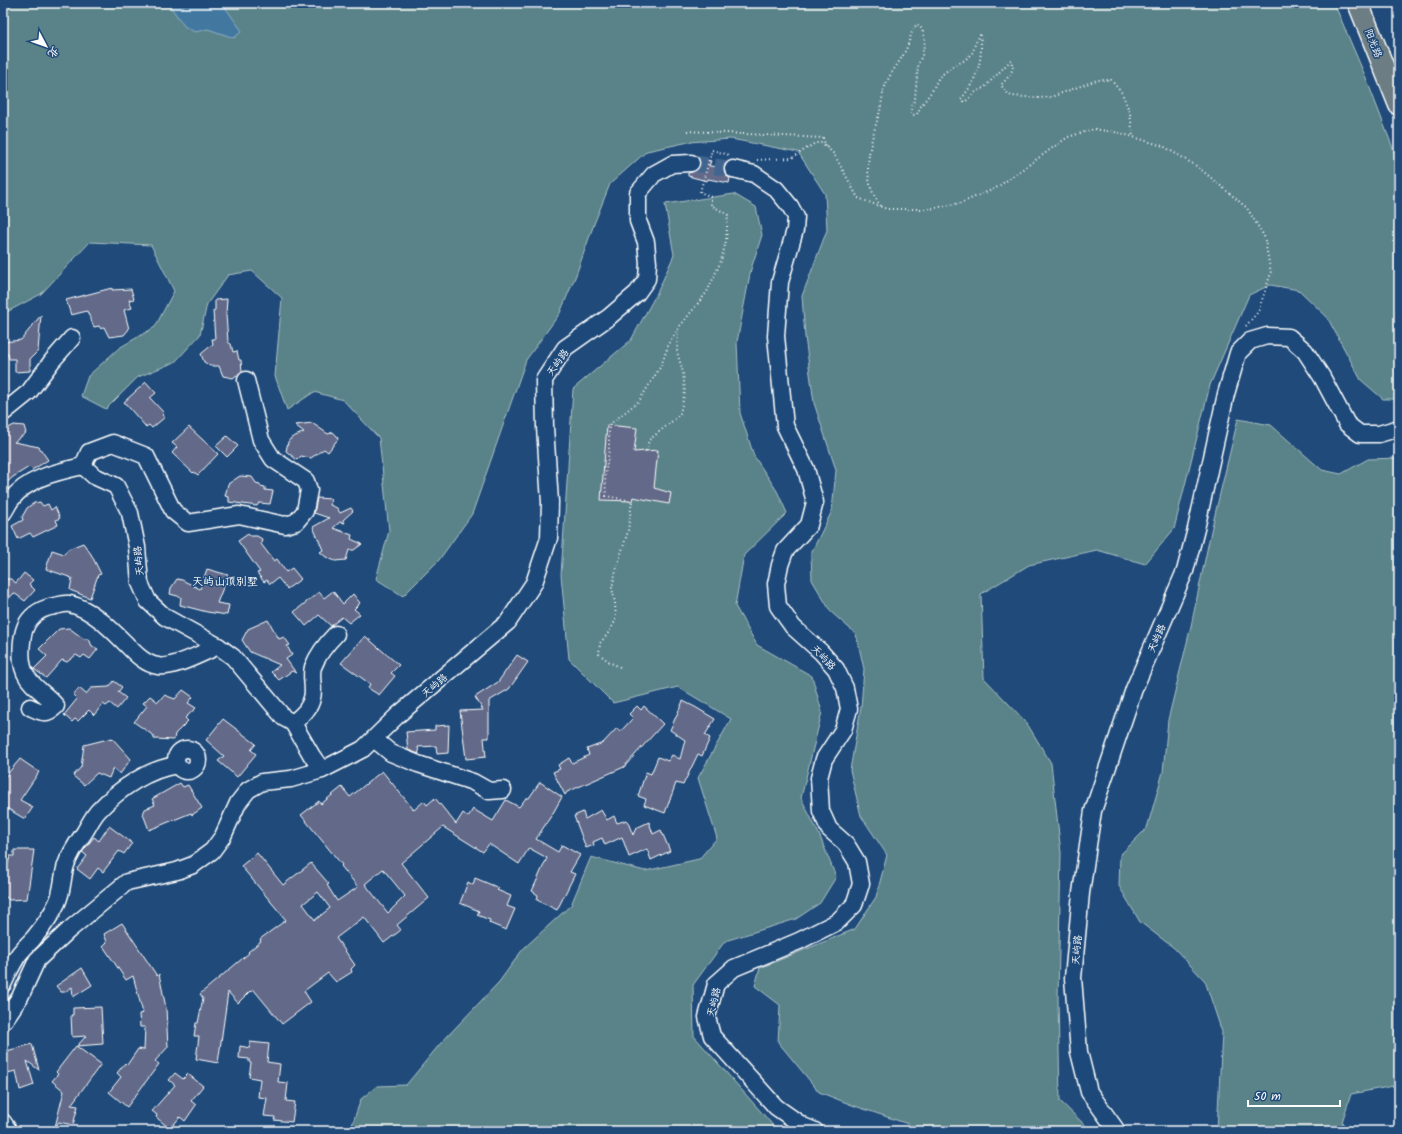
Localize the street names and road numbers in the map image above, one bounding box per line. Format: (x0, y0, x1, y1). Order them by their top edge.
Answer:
street label: 阳光路 (1360, 26, 1386, 60)
street label: 天屿路 (543, 346, 573, 379)
street label: 天屿路 (129, 545, 149, 577)
street label: 天屿路 (1144, 621, 1170, 655)
street label: 天屿路 (807, 641, 839, 674)
street label: 天屿路 (418, 670, 451, 702)
street label: 天屿路 (1068, 934, 1086, 966)
street label: 天屿路 (703, 986, 725, 1019)

